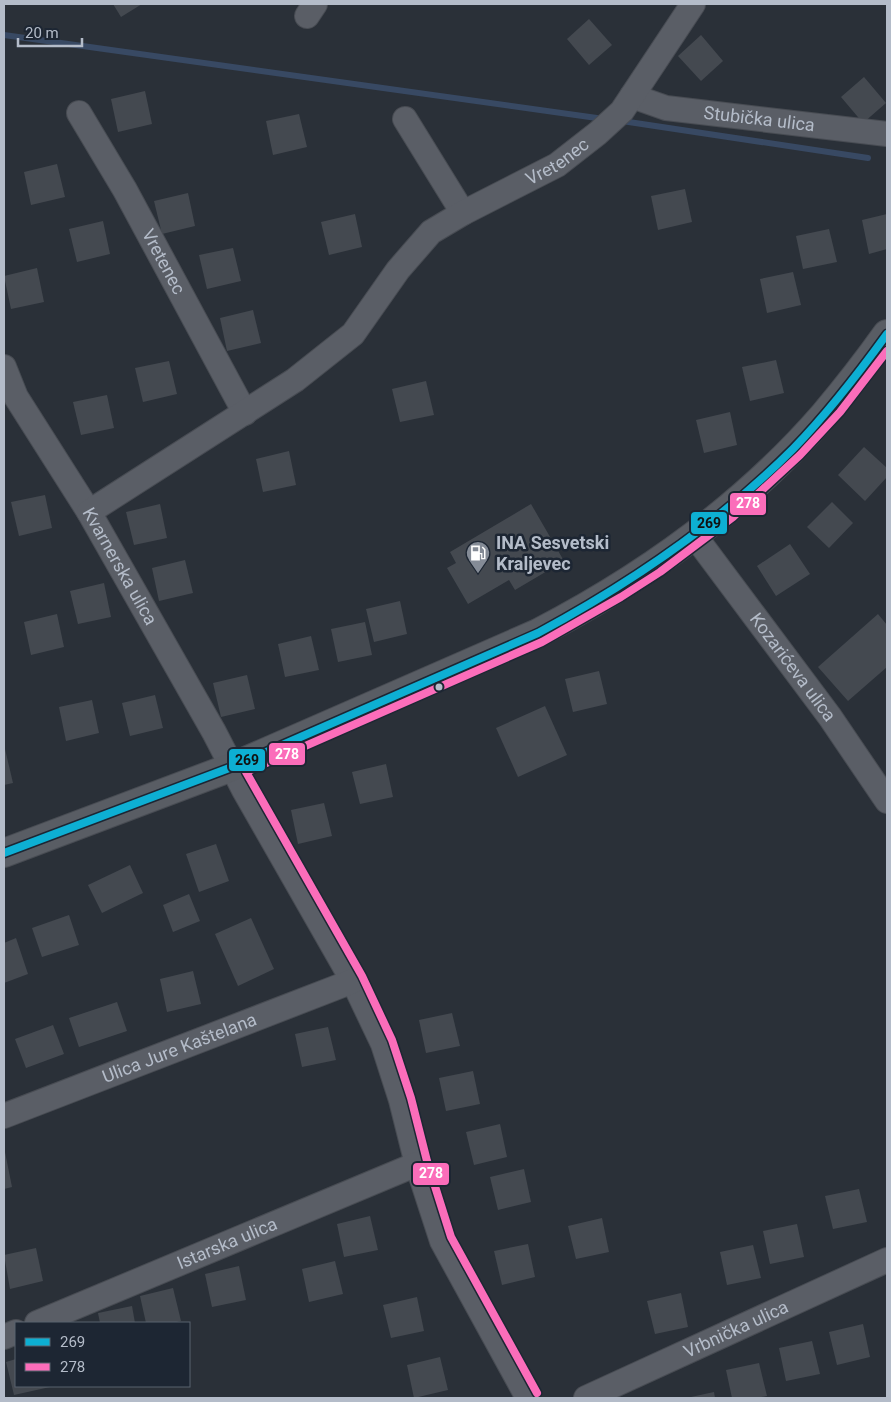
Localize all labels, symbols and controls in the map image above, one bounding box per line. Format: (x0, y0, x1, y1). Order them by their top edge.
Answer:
scale bar (18, 15, 81, 47)
text: 20 m (25, 24, 59, 42)
street label: Stubička ulica (703, 102, 816, 135)
street label: Vretenec (522, 133, 593, 189)
street label: Vretenec (138, 225, 190, 298)
line badge: 278 (729, 492, 767, 516)
text: 278 (736, 495, 760, 511)
street label: Kvarnerska ulica (79, 504, 162, 629)
line badge: 269 (690, 511, 728, 535)
text: 269 (697, 515, 721, 531)
place label: INA Sesvetski Kraljevec (496, 532, 609, 574)
fuel station icon: INA Sesvetski Kraljevec (465, 540, 491, 574)
street label: Kozarićeva ulica (746, 608, 841, 725)
unlabelled marker (434, 682, 444, 692)
line badge: 278 (268, 742, 306, 766)
text: 278 (275, 746, 299, 762)
line badge: 269 (228, 748, 266, 772)
text: 269 (235, 752, 259, 768)
street label: Ulica Jure Kaštelana (99, 1008, 259, 1087)
line badge: 278 (412, 1162, 450, 1186)
text: 278 (419, 1165, 443, 1181)
street label: Istarska ulica (174, 1213, 280, 1273)
street label: Vrbnička ulica (680, 1296, 791, 1362)
legend (15, 1322, 190, 1387)
text: 269 (60, 1333, 85, 1351)
text: 278 (60, 1358, 85, 1376)

